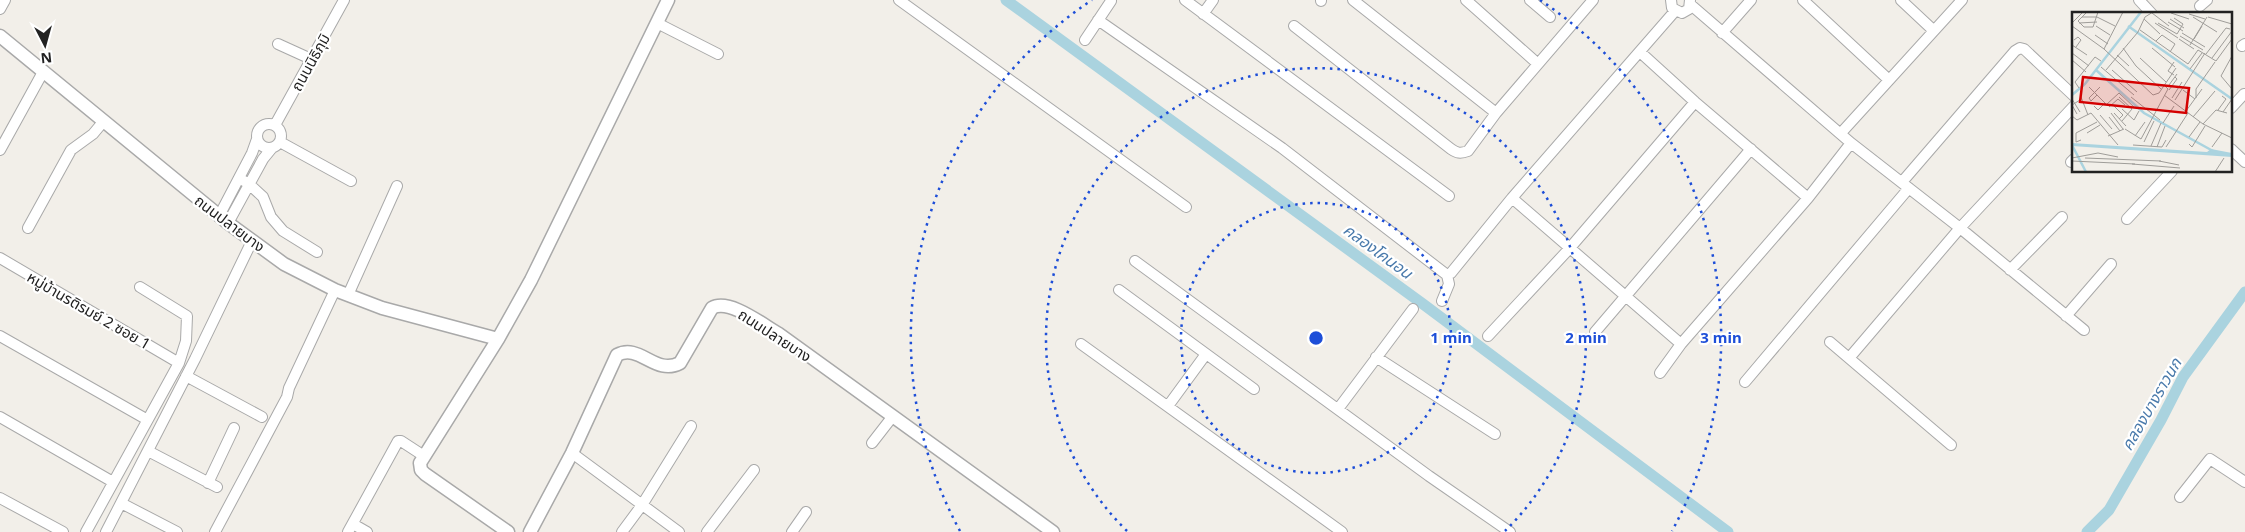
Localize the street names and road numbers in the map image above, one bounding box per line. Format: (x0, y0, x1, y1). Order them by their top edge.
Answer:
street label: ถนนนิธิภุมิ (286, 30, 334, 94)
street label: ถนนปลายบาง (191, 190, 269, 256)
street label: หมู่บ้านรติรมย์ 2 ซอย 1 (24, 266, 154, 354)
street label: ถนนปลายบาง (735, 304, 815, 366)

